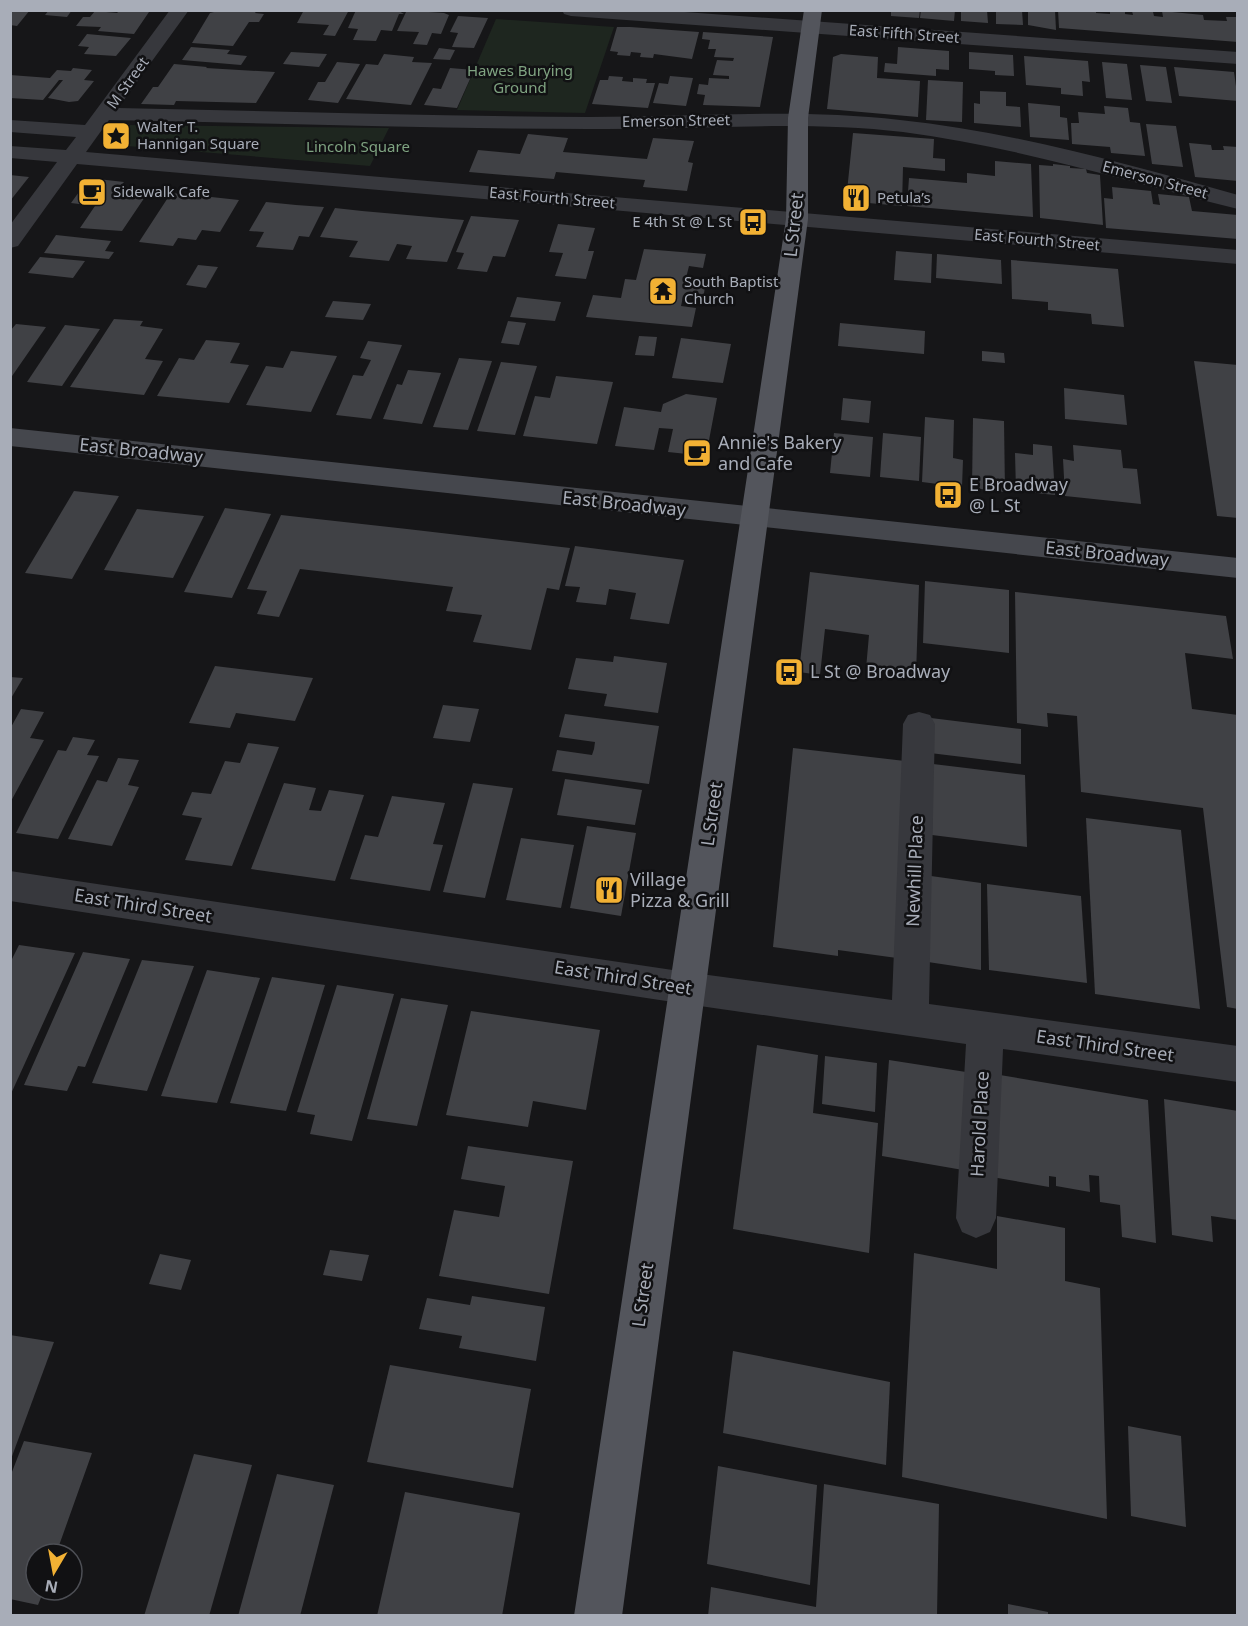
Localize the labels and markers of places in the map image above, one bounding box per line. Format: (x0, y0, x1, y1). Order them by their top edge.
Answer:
place label: Walter T. Hannigan Square (137, 116, 259, 153)
place icon: Walter T. Hannigan Square (100, 120, 132, 152)
cafe icon: Sidewalk Cafe (76, 176, 108, 208)
place label: Sidewalk Cafe (113, 181, 210, 201)
restaurant icon: Petula’s (840, 182, 872, 214)
place label: Petula’s (877, 187, 931, 207)
bus stop icon: E 4th St @ L St (737, 206, 769, 238)
place label: E 4th St @ L St (632, 211, 733, 231)
place label: South Baptist Church (684, 271, 779, 308)
temple icon: South Baptist Church (647, 275, 679, 307)
place label: Annie's Bakery and Cafe (718, 430, 842, 475)
cafe icon: Annie's Bakery and Cafe (681, 437, 713, 469)
place label: E Broadway @ L St (969, 472, 1069, 517)
bus stop icon: E Broadway @ L St (932, 479, 964, 511)
bus stop icon: L St @ Broadway (773, 656, 805, 688)
place label: L St @ Broadway (810, 659, 951, 683)
place label: Village Pizza & Grill (630, 867, 730, 912)
restaurant icon: Village Pizza & Grill (593, 874, 625, 906)

